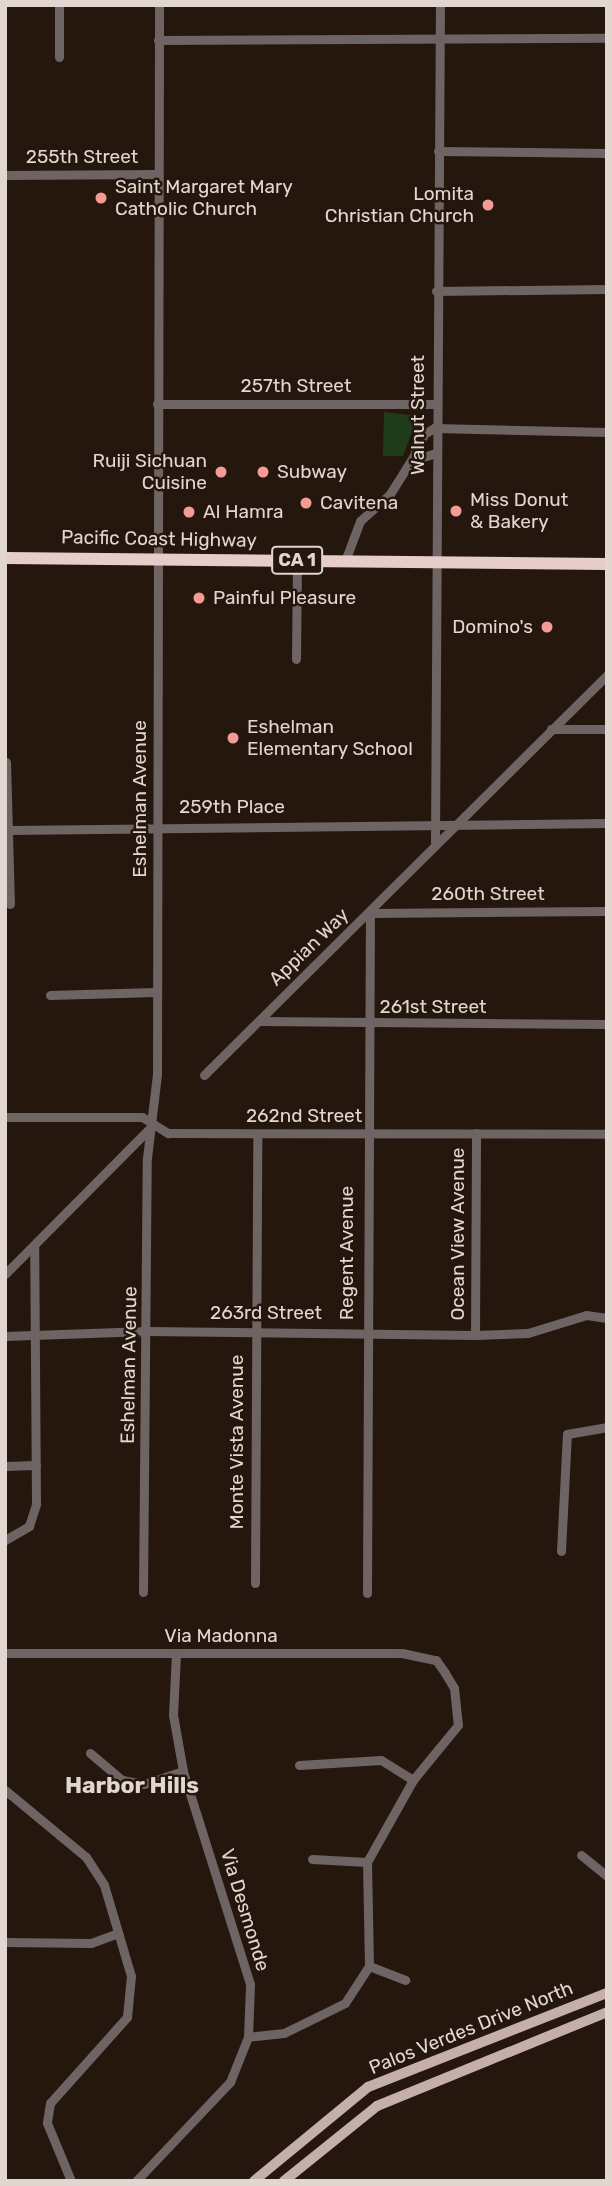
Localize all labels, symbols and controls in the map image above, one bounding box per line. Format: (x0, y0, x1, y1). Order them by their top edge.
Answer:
street label: 255th Street (26, 146, 138, 168)
place label: Saint Margaret Mary Catholic Church (115, 176, 293, 220)
place label: Lomita Christian Church (325, 183, 474, 227)
marker: Saint Margaret Mary Catholic Church (93, 190, 109, 206)
marker: Lomita Christian Church (480, 197, 496, 213)
street label: Walnut Street (407, 355, 429, 475)
street label: 257th Street (241, 375, 351, 397)
place label: Ruiji Sichuan Cuisine (93, 450, 207, 494)
place label: Subway (277, 461, 347, 483)
marker: Ruiji Sichuan Cuisine (213, 464, 229, 480)
marker: Subway (255, 464, 271, 480)
place label: Miss Donut & Bakery (470, 489, 568, 533)
place label: Cavitena (320, 492, 398, 514)
marker: Cavitena (298, 495, 314, 511)
place label: Al Hamra (203, 501, 283, 523)
marker: Miss Donut & Bakery (448, 503, 464, 519)
marker: Al Hamra (181, 504, 197, 520)
street label: Pacific Coast Highway (61, 526, 257, 552)
road number: CA 1 (271, 546, 323, 574)
place label: Painful Pleasure (213, 587, 356, 609)
marker: Painful Pleasure (191, 590, 207, 606)
place label: Domino's (452, 616, 533, 638)
marker: Domino's (539, 619, 555, 635)
place label: Eshelman Elementary School (247, 716, 413, 760)
street label: Eshelman Avenue (129, 720, 151, 878)
marker: Eshelman Elementary School (225, 730, 241, 746)
street label: 259th Place (179, 796, 285, 818)
street label: 260th Street (431, 883, 545, 905)
street label: Appian Way (264, 903, 354, 991)
street label: 261st Street (380, 996, 486, 1018)
street label: 262nd Street (246, 1105, 362, 1127)
street label: Ocean View Avenue (447, 1147, 469, 1321)
street label: Regent Avenue (336, 1186, 358, 1320)
street label: Eshelman Avenue (116, 1286, 142, 1444)
street label: 263rd Street (210, 1302, 322, 1324)
street label: Monte Vista Avenue (226, 1354, 248, 1530)
street label: Via Madonna (164, 1625, 278, 1647)
district label: Harbor Hills (65, 1771, 199, 1799)
street label: Via Desmonde (216, 1846, 274, 1974)
street label: Palos Verdes Drive North (365, 1977, 577, 2079)

